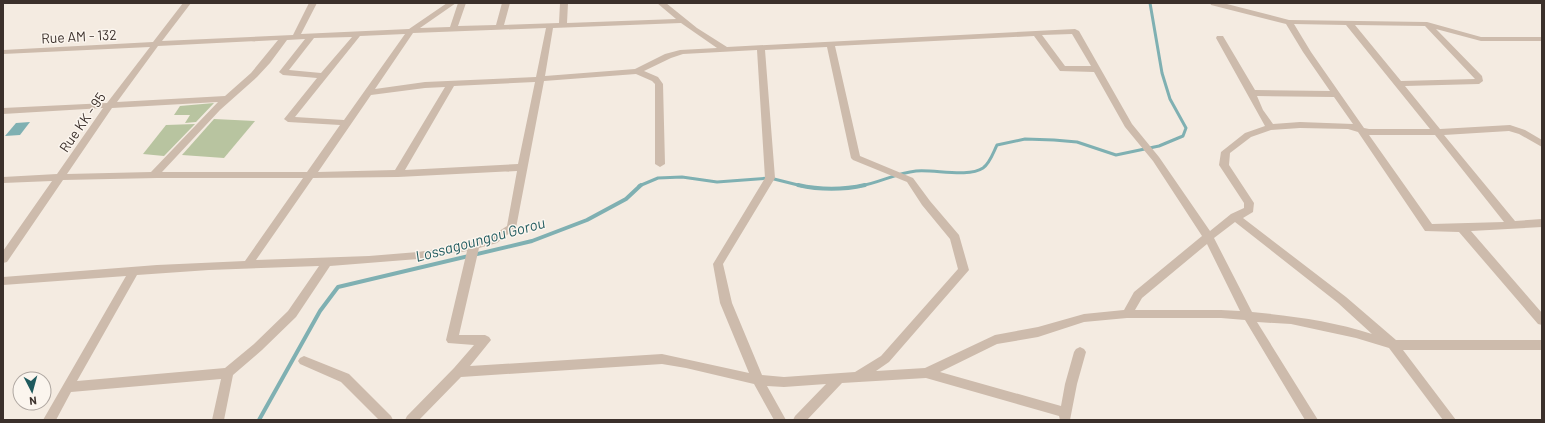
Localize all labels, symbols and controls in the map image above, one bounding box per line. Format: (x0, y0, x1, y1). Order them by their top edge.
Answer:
street label: Rue AM - 132 (41, 26, 117, 46)
street label: Rue KK - 95 (55, 89, 109, 155)
water label: Lossagoungou Gorou (413, 213, 547, 265)
north arrow (12, 371, 52, 411)
text: N (29, 395, 37, 408)

